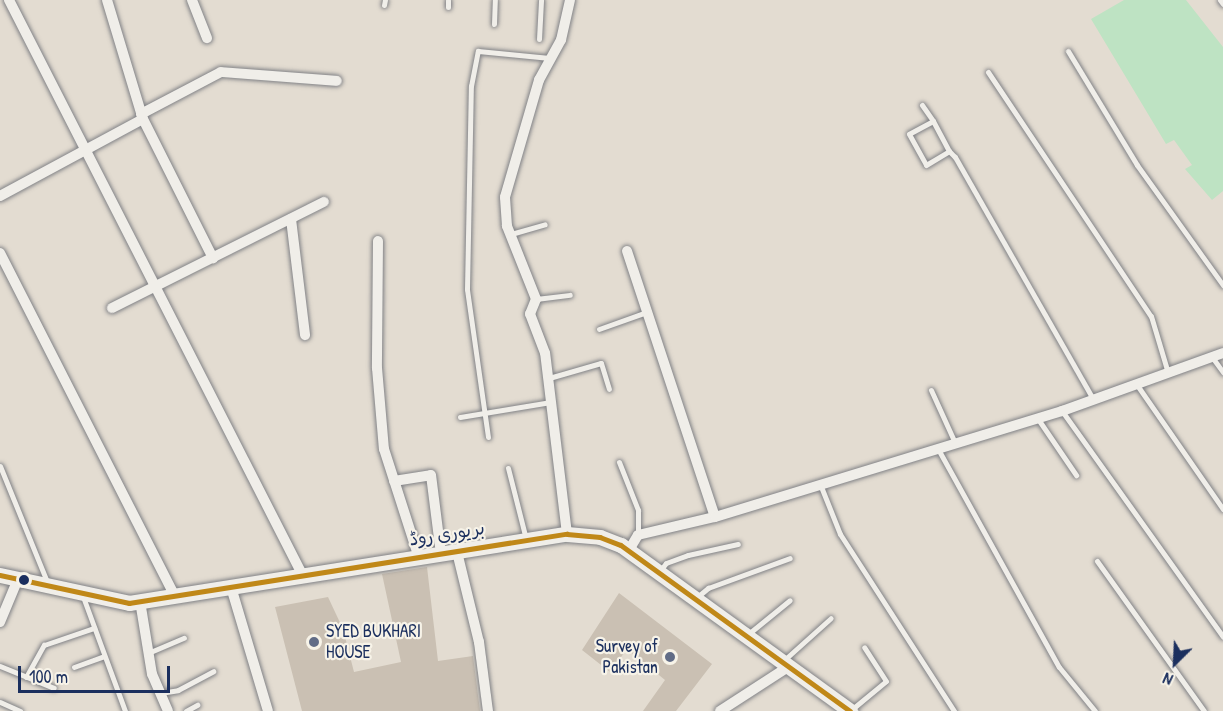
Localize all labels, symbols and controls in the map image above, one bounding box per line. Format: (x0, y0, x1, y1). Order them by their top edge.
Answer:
street label: بریوری روڈ (408, 517, 486, 551)
unlabelled marker (18, 574, 30, 586)
place label: SYED BUKHARI HOUSE (326, 621, 421, 664)
north arrow (1145, 633, 1205, 693)
marker: SYED BUKHARI HOUSE (307, 635, 321, 649)
place label: Survey of Pakistan (596, 636, 658, 678)
marker: Survey of Pakistan (663, 650, 677, 664)
scale bar (21, 654, 172, 692)
text: 100 m (29, 664, 68, 689)
text: N (1159, 668, 1176, 691)

